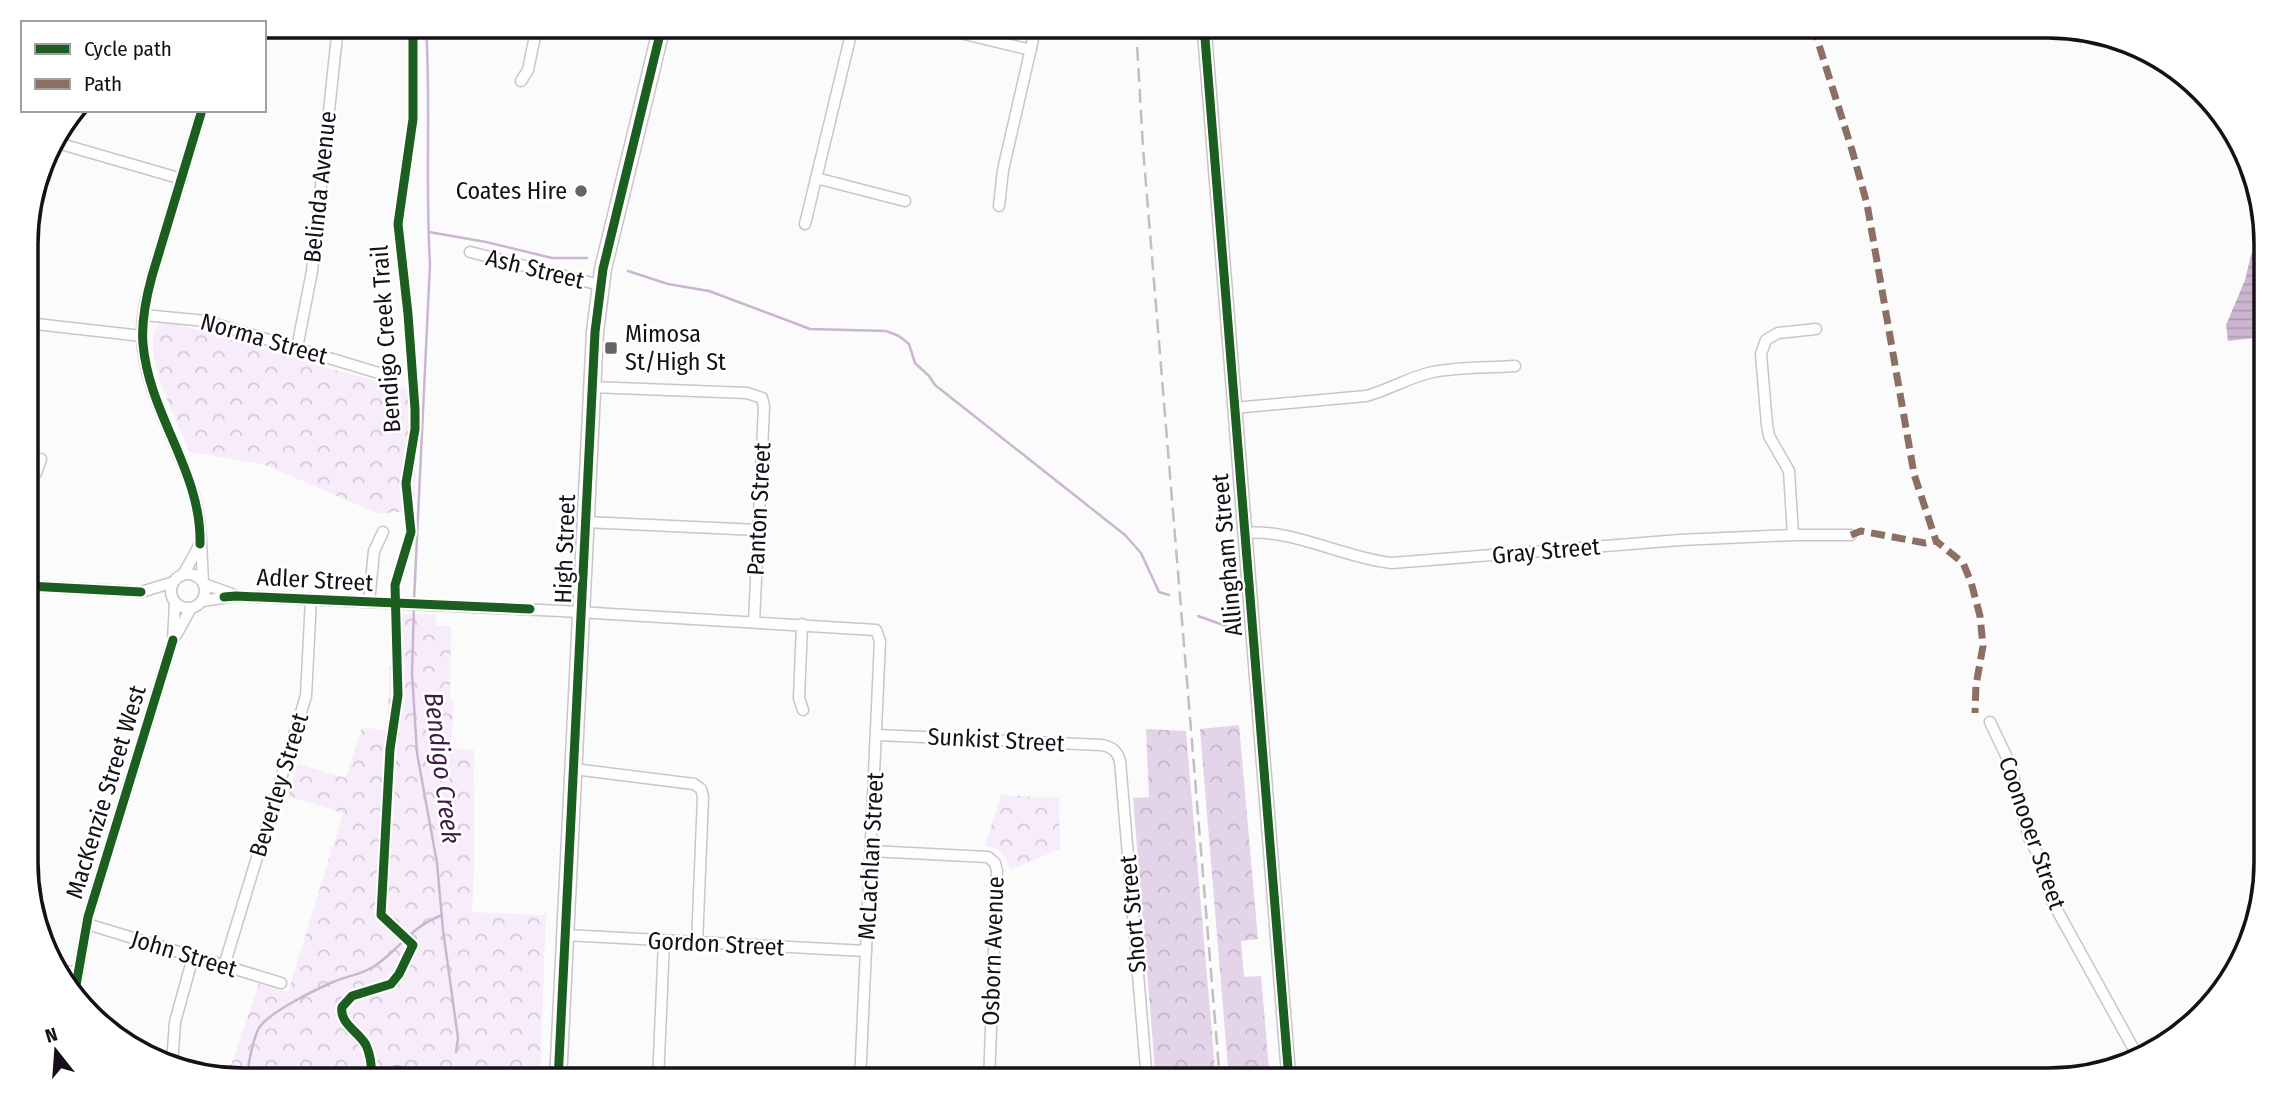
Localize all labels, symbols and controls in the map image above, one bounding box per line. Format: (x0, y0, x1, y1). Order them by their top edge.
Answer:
legend (21, 21, 266, 112)
text: Cycle path (84, 36, 172, 62)
text: Path (84, 71, 122, 97)
street label: Belinda Avenue (298, 110, 342, 264)
place label: Coates Hire (456, 177, 567, 205)
marker: Coates Hire (573, 183, 589, 199)
street label: Ash Street (483, 243, 587, 295)
street label: Bendigo Creek Trail (365, 244, 407, 434)
street label: Norma Street (197, 308, 331, 370)
place label: Mimosa St/High St (625, 320, 726, 376)
marker: Mimosa St/High St (603, 340, 619, 356)
street label: Panton Street (742, 442, 776, 576)
street label: Allingham Street (1206, 473, 1248, 637)
street label: High Street (549, 494, 581, 604)
street label: Gray Street (1491, 532, 1601, 570)
street label: Adler Street (256, 563, 374, 597)
street label: MacKenzie Street West (60, 682, 152, 902)
water label: Bendigo Creek (417, 691, 467, 846)
street label: Beverley Street (244, 710, 314, 860)
street label: Sunkist Street (927, 722, 1065, 758)
street label: Coonooer Street (1993, 753, 2071, 913)
street label: McLachlan Street (853, 771, 889, 941)
street label: Short Street (1114, 854, 1152, 974)
street label: Osborn Avenue (976, 876, 1010, 1026)
street label: John Street (128, 925, 240, 983)
street label: Gordon Street (647, 926, 785, 962)
north arrow (21, 1016, 91, 1086)
text: N (42, 1023, 60, 1048)

